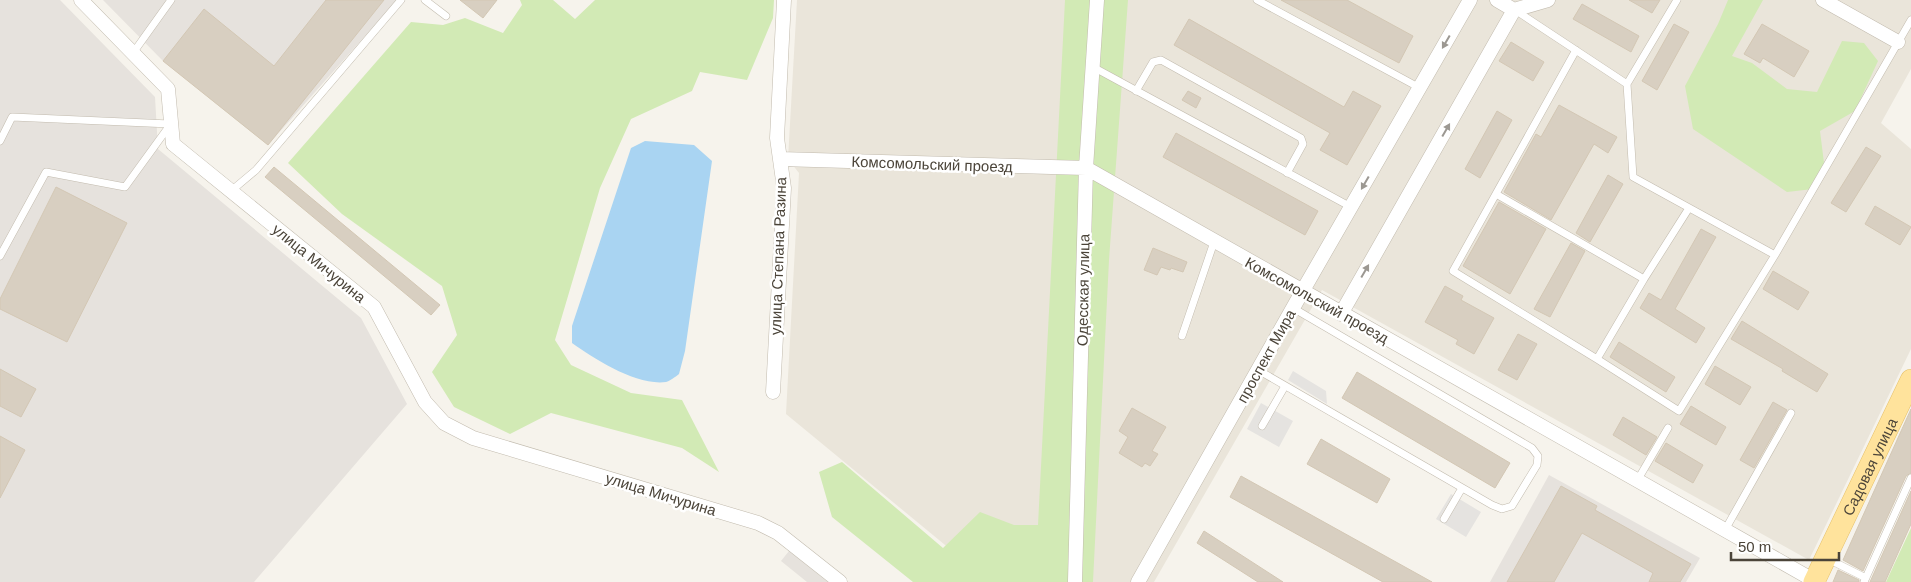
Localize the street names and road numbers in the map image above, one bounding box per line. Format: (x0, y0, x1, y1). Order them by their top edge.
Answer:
street label: Комсомольский проезд (851, 153, 1013, 175)
street label: улица Степана Разина (767, 176, 789, 335)
street label: улица Мичурина (269, 220, 369, 306)
street label: Одесская улица (1074, 233, 1092, 346)
street label: Комсомольский проезд (1242, 253, 1392, 347)
street label: проспект Мира (1233, 306, 1299, 406)
street label: Садовая улица (1839, 414, 1900, 518)
street label: улица Мичурина (604, 469, 719, 519)

